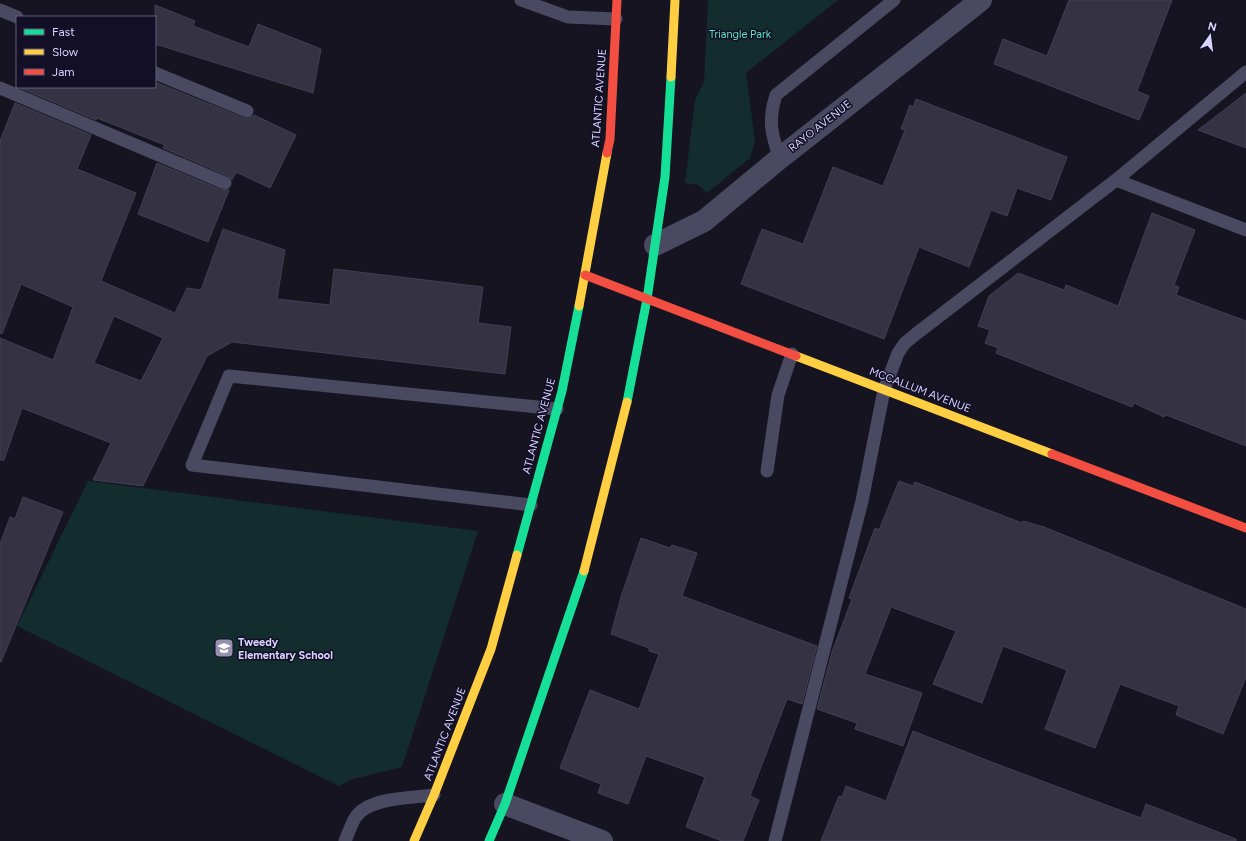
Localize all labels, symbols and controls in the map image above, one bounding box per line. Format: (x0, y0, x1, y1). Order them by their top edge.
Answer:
legend (16, 16, 156, 88)
north arrow (1190, 16, 1230, 56)
text: N (1207, 19, 1218, 34)
text: Fast (52, 25, 75, 39)
park label: Triangle Park (709, 28, 772, 41)
text: Slow (52, 45, 79, 59)
street label: ATLANTIC AVENUE (589, 48, 609, 148)
text: Jam (52, 65, 75, 79)
street label: RAYO AVENUE (786, 97, 854, 155)
street label: MCCALLUM AVENUE (867, 365, 973, 415)
street label: ATLANTIC AVENUE (520, 377, 558, 475)
place label: Tweedy Elementary School (238, 636, 333, 662)
school or university icon: Tweedy Elementary School (213, 637, 235, 659)
street label: ATLANTIC AVENUE (421, 686, 469, 782)

